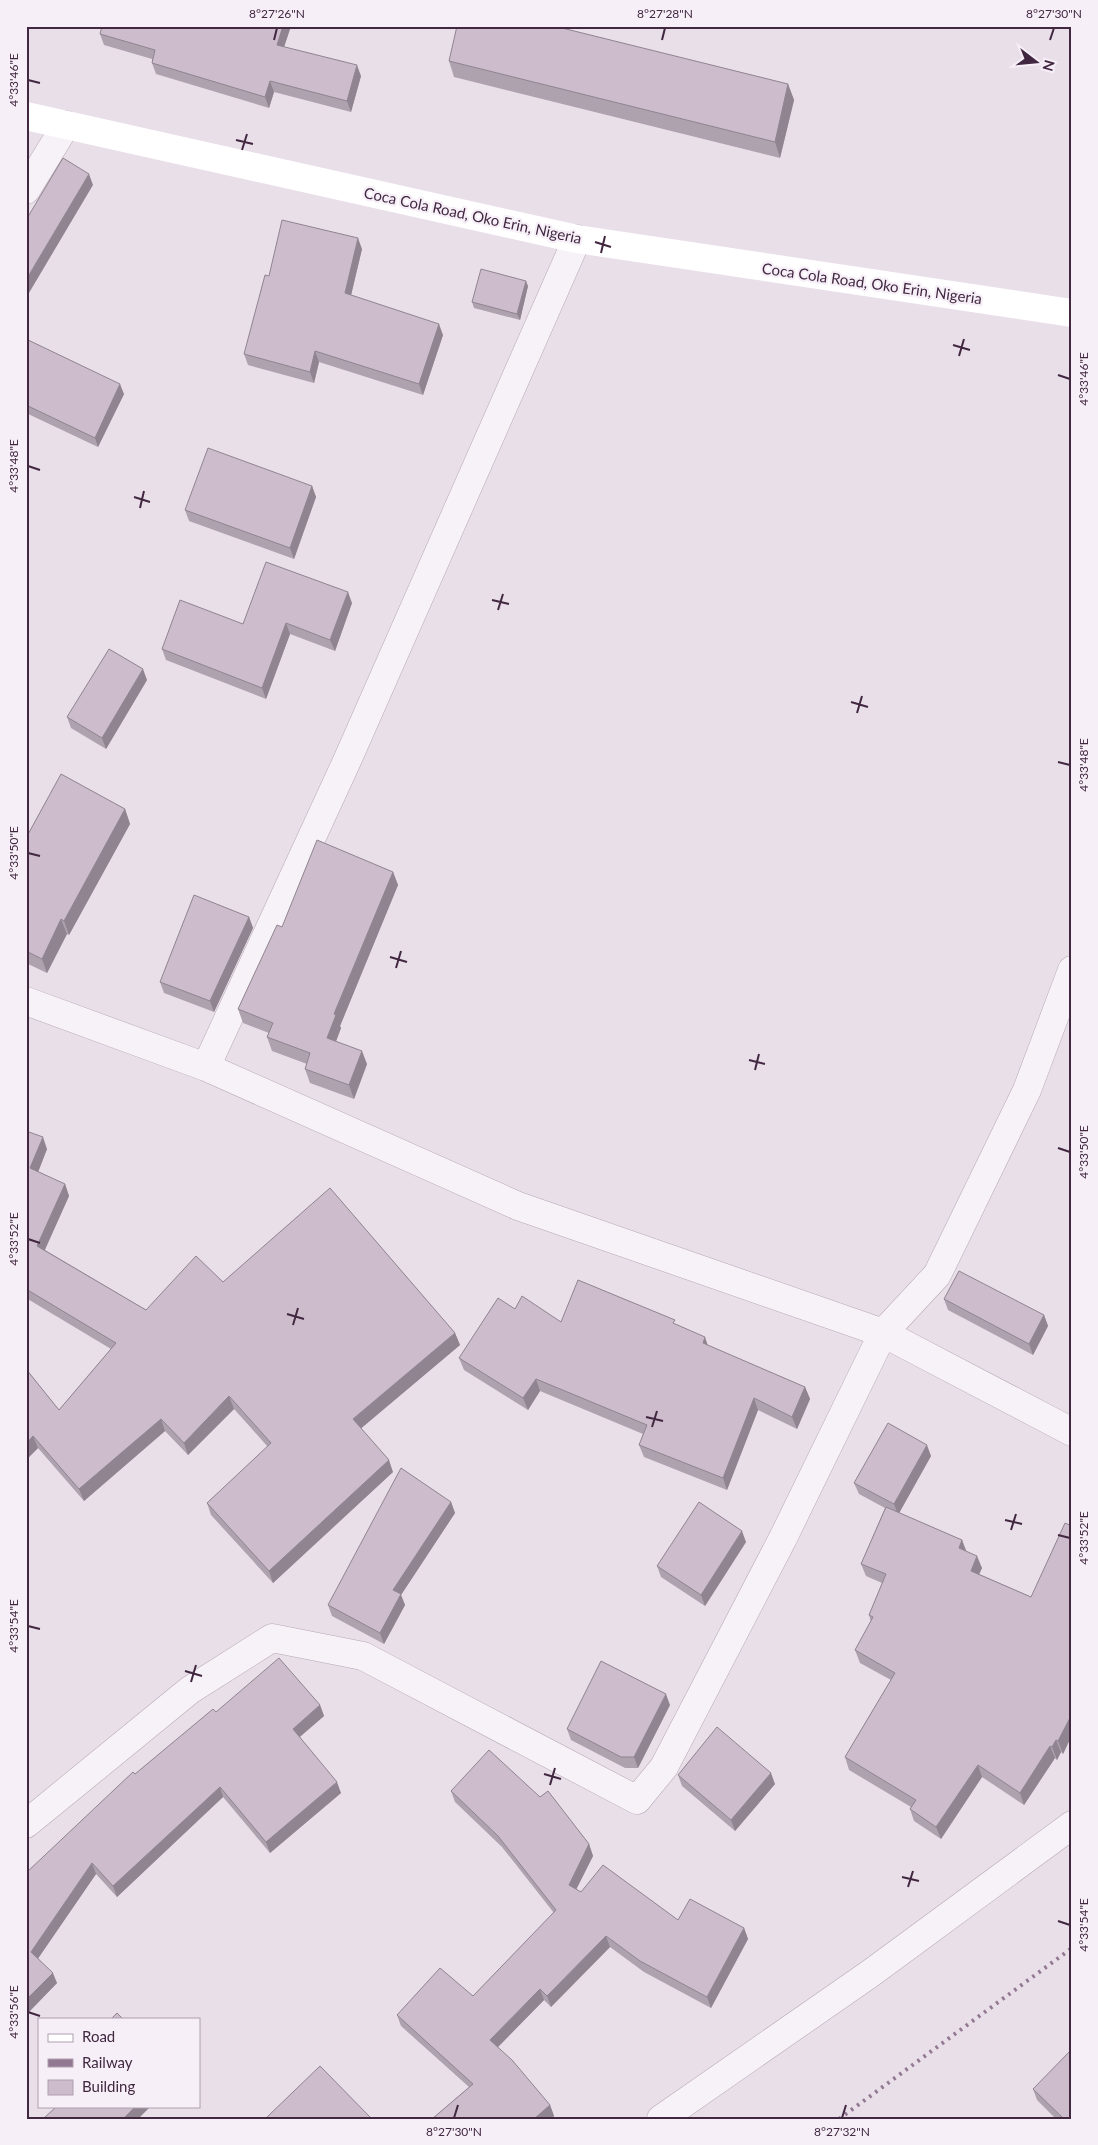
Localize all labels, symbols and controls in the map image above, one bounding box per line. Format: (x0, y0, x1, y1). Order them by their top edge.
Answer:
text: 8°27'26"N (249, 6, 305, 21)
text: 8°27'28"N (637, 6, 693, 21)
text: 8°27'30"N (1026, 6, 1082, 21)
north arrow (1010, 38, 1060, 88)
text: 4°33'46"E (6, 53, 21, 107)
text: N (1039, 58, 1059, 73)
street label: Coca Cola Road, Oko Erin, Nigeria (362, 183, 584, 247)
street label: Coca Cola Road, Oko Erin, Nigeria (761, 259, 983, 307)
text: 4°33'46"E (1076, 352, 1091, 406)
text: 4°33'48"E (6, 439, 21, 493)
text: 4°33'48"E (1076, 738, 1091, 792)
text: 4°33'50"E (6, 826, 21, 880)
text: 4°33'50"E (1076, 1125, 1091, 1179)
text: 4°33'52"E (6, 1212, 21, 1266)
text: 4°33'52"E (1076, 1511, 1091, 1565)
text: 4°33'54"E (6, 1599, 21, 1653)
text: 4°33'54"E (1076, 1898, 1091, 1952)
text: 4°33'56"E (6, 1985, 21, 2039)
legend (38, 2018, 200, 2108)
text: Road (82, 2027, 115, 2045)
text: Railway (82, 2053, 133, 2071)
text: Building (82, 2077, 135, 2095)
text: 8°27'30"N (426, 2124, 482, 2139)
text: 8°27'32"N (814, 2124, 870, 2139)

